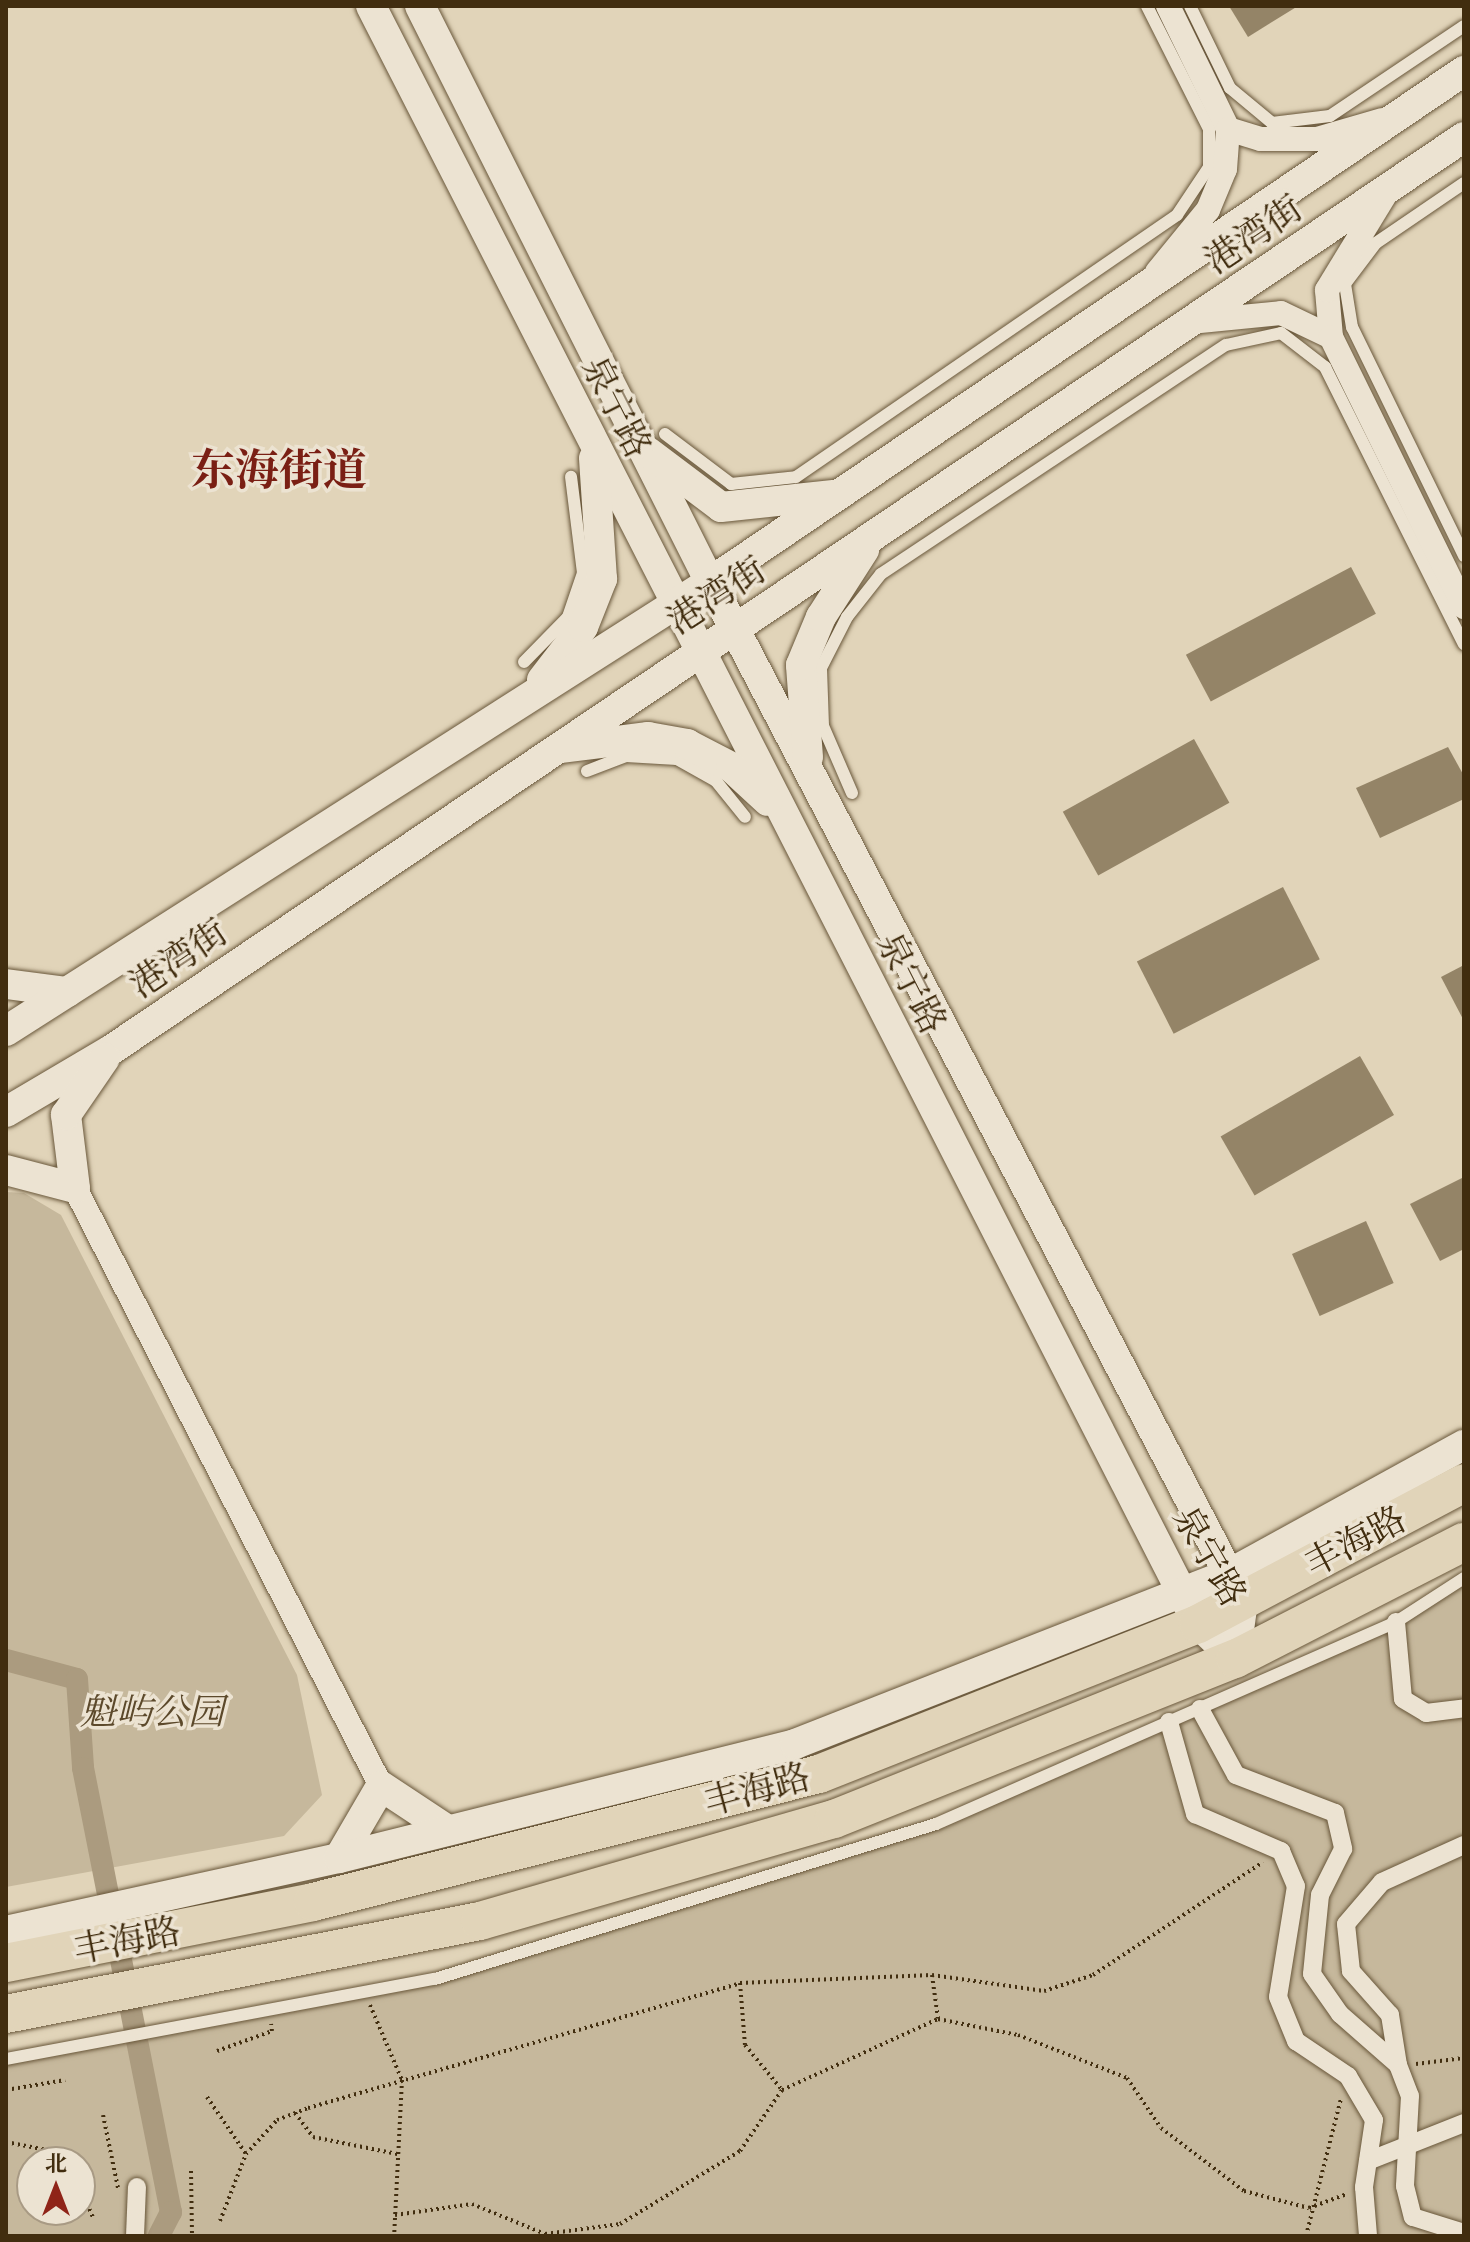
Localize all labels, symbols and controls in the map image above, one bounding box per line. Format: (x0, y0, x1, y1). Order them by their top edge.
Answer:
street label: 港湾街 (1196, 186, 1310, 282)
street label: 泉宁路 (573, 349, 661, 465)
district label: 东海街道 (191, 444, 367, 496)
street label: 港湾街 (659, 547, 773, 643)
street label: 港湾街 (121, 910, 235, 1006)
street label: 泉宁路 (868, 925, 956, 1041)
street label: 丰海路 (1297, 1497, 1413, 1585)
street label: 泉宁路 (1164, 1498, 1256, 1614)
park label: 魁屿公园 (80, 1690, 224, 1734)
street label: 丰海路 (699, 1754, 815, 1824)
street label: 丰海路 (70, 1908, 184, 1972)
north arrow (16, 2146, 96, 2226)
text: 北 (45, 2149, 67, 2178)

